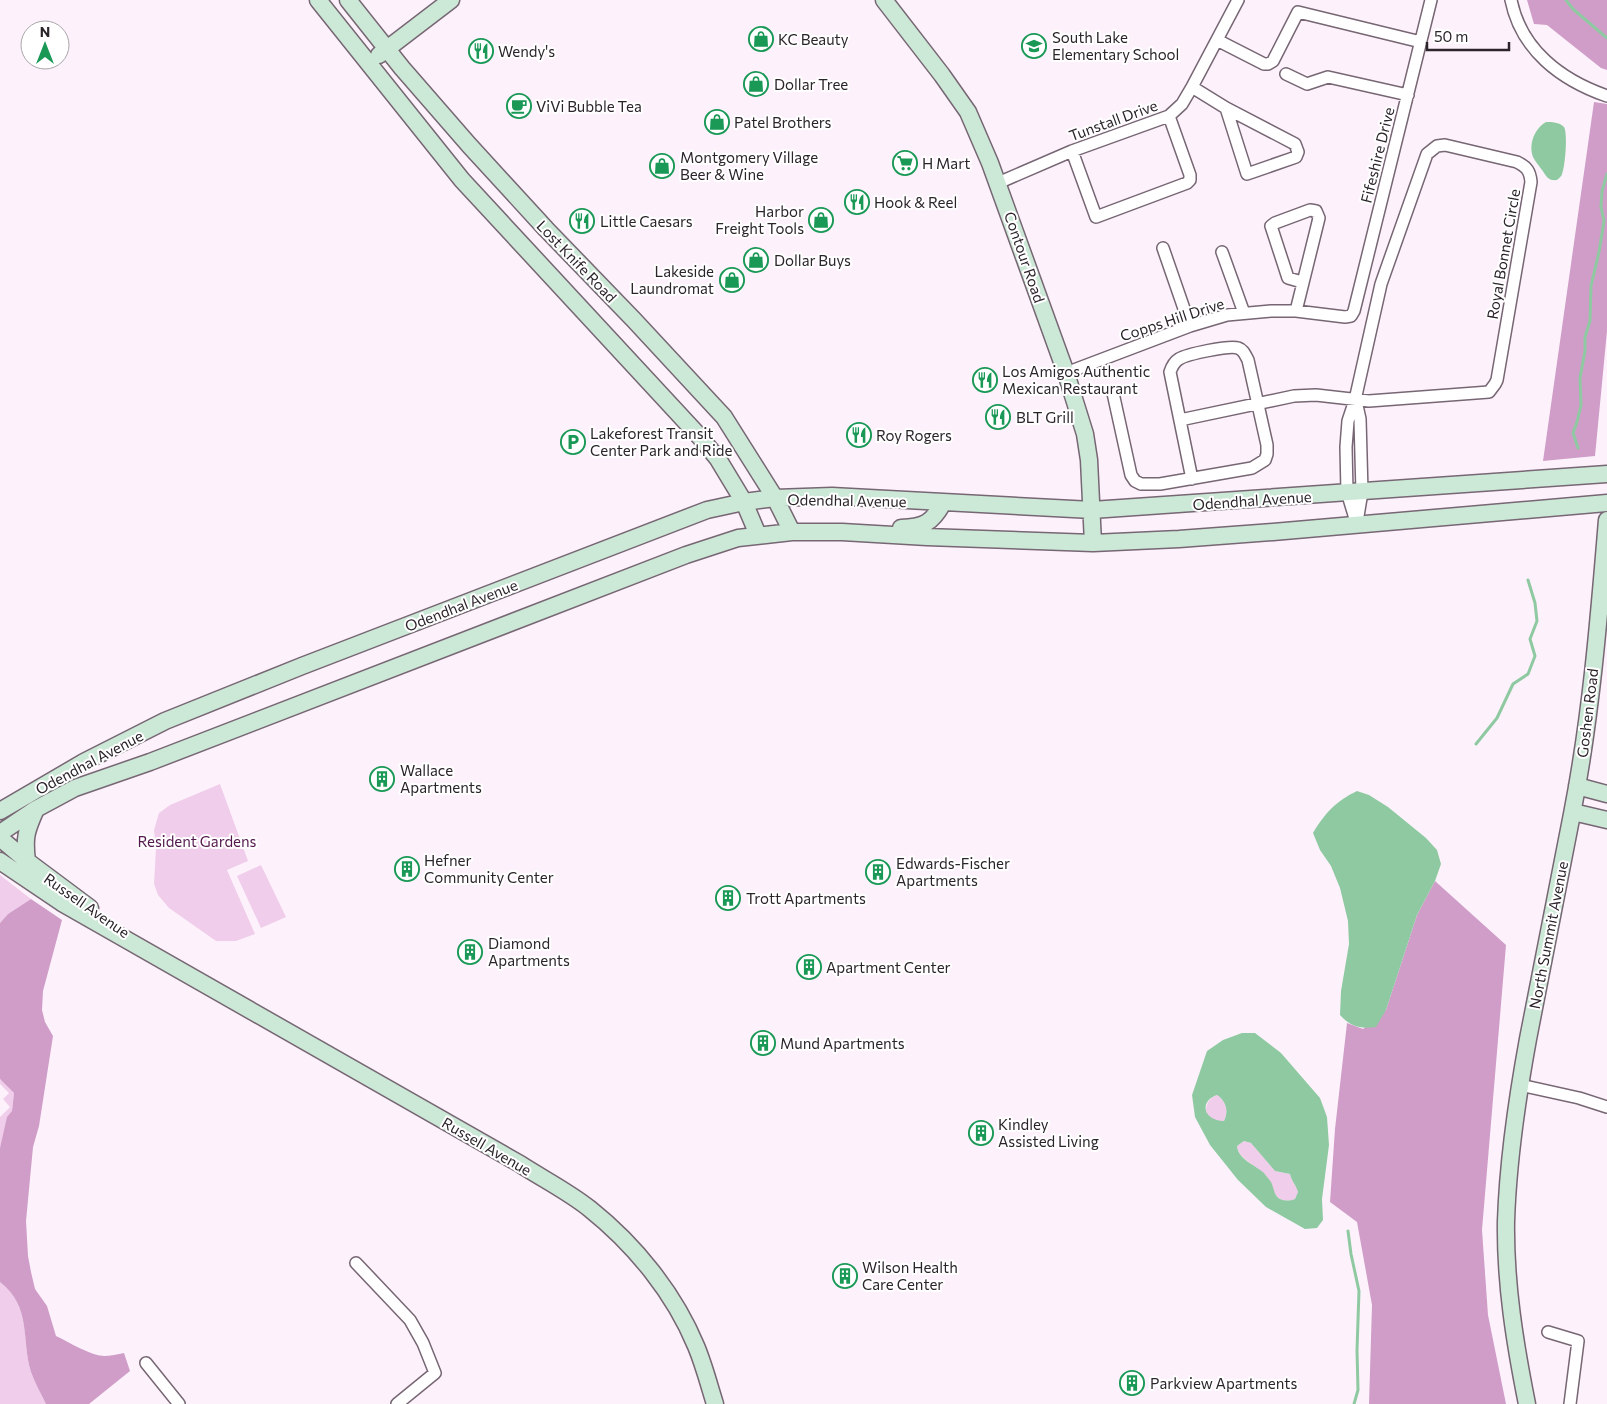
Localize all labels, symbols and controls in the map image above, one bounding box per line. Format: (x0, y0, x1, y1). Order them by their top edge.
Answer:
north arrow (20, 20, 70, 70)
scale bar (1427, 20, 1510, 52)
text: N (40, 23, 50, 40)
shop icon: KC Beauty (748, 26, 774, 52)
text: 50 m (1434, 27, 1468, 45)
place label: South Lake Elementary School (1052, 28, 1179, 63)
place label: KC Beauty (778, 30, 849, 48)
school or university icon: South Lake Elementary School (1021, 33, 1047, 59)
restaurant icon: Wendy's (468, 38, 494, 64)
place label: Wendy's (498, 42, 555, 60)
shop icon: Dollar Tree (743, 71, 769, 97)
place label: Dollar Tree (774, 75, 848, 93)
cafe icon: ViVi Bubble Tea (506, 93, 532, 119)
street label: Tunstall Drive (1066, 96, 1160, 144)
place label: ViVi Bubble Tea (536, 97, 642, 115)
street label: Fifeshire Drive (1356, 105, 1398, 205)
shop icon: Patel Brothers (704, 109, 730, 135)
place label: Patel Brothers (734, 113, 832, 131)
place label: Montgomery Village Beer & Wine (680, 148, 818, 183)
supermarket icon: H Mart (892, 150, 918, 176)
shop icon: Montgomery Village Beer & Wine (649, 153, 675, 179)
place label: H Mart (922, 154, 970, 172)
street label: Royal Bonnet Circle (1483, 187, 1523, 321)
restaurant icon: Hook & Reel (844, 189, 870, 215)
place label: Hook & Reel (874, 193, 957, 211)
place label: Harbor Freight Tools (715, 202, 804, 237)
shop icon: Harbor Freight Tools (808, 207, 834, 233)
restaurant icon: Little Caesars (569, 208, 595, 234)
street label: Contour Road (1001, 209, 1049, 305)
place label: Little Caesars (600, 212, 693, 230)
street label: Lost Knife Road (533, 216, 621, 306)
shop icon: Dollar Buys (743, 247, 769, 273)
place label: Dollar Buys (774, 251, 851, 269)
place label: Lakeside Laundromat (630, 262, 714, 297)
shop icon: Lakeside Laundromat (719, 267, 745, 293)
street label: Copps Hill Drive (1118, 294, 1226, 344)
place label: Los Amigos Authentic Mexican Restaurant (1002, 362, 1150, 397)
restaurant icon: Los Amigos Authentic Mexican Restaurant (972, 367, 998, 393)
restaurant icon: BLT Grill (985, 404, 1011, 430)
place label: BLT Grill (1016, 408, 1074, 426)
restaurant icon: Roy Rogers (846, 422, 872, 448)
place label: Lakeforest Transit Center Park and Ride (590, 424, 732, 459)
place label: Roy Rogers (876, 426, 952, 444)
parking icon: Lakeforest Transit Center Park and Ride (560, 429, 586, 455)
street label: Odendhal Avenue (1192, 487, 1312, 513)
street label: Odendhal Avenue (787, 490, 907, 510)
street label: Odendhal Avenue (402, 575, 520, 635)
street label: Goshen Road (1573, 667, 1601, 759)
street label: Odendhal Avenue (32, 726, 146, 798)
place label: Wallace Apartments (400, 761, 482, 796)
building icon: Wallace Apartments (369, 766, 395, 792)
park label: Resident Gardens (138, 832, 257, 850)
place label: Hefner Community Center (424, 851, 554, 886)
place label: Edwards-Fischer Apartments (896, 854, 1010, 889)
building icon: Hefner Community Center (394, 856, 420, 882)
building icon: Edwards-Fischer Apartments (865, 859, 891, 885)
street label: North Summit Avenue (1525, 860, 1571, 1010)
street label: Russell Avenue (41, 869, 133, 941)
building icon: Trott Apartments (715, 885, 741, 911)
place label: Trott Apartments (746, 889, 866, 907)
place label: Diamond Apartments (488, 934, 570, 969)
building icon: Diamond Apartments (457, 939, 483, 965)
building icon: Apartment Center (796, 954, 822, 980)
place label: Apartment Center (826, 958, 951, 976)
building icon: Mund Apartments (750, 1030, 776, 1056)
place label: Mund Apartments (780, 1034, 905, 1052)
street label: Russell Avenue (439, 1113, 535, 1179)
place label: Kindley Assisted Living (998, 1115, 1099, 1150)
building icon: Kindley Assisted Living (968, 1120, 994, 1146)
place label: Wilson Health Care Center (862, 1258, 958, 1293)
building icon: Wilson Health Care Center (832, 1263, 858, 1289)
building icon: Parkview Apartments (1119, 1370, 1145, 1396)
place label: Parkview Apartments (1150, 1374, 1297, 1392)

